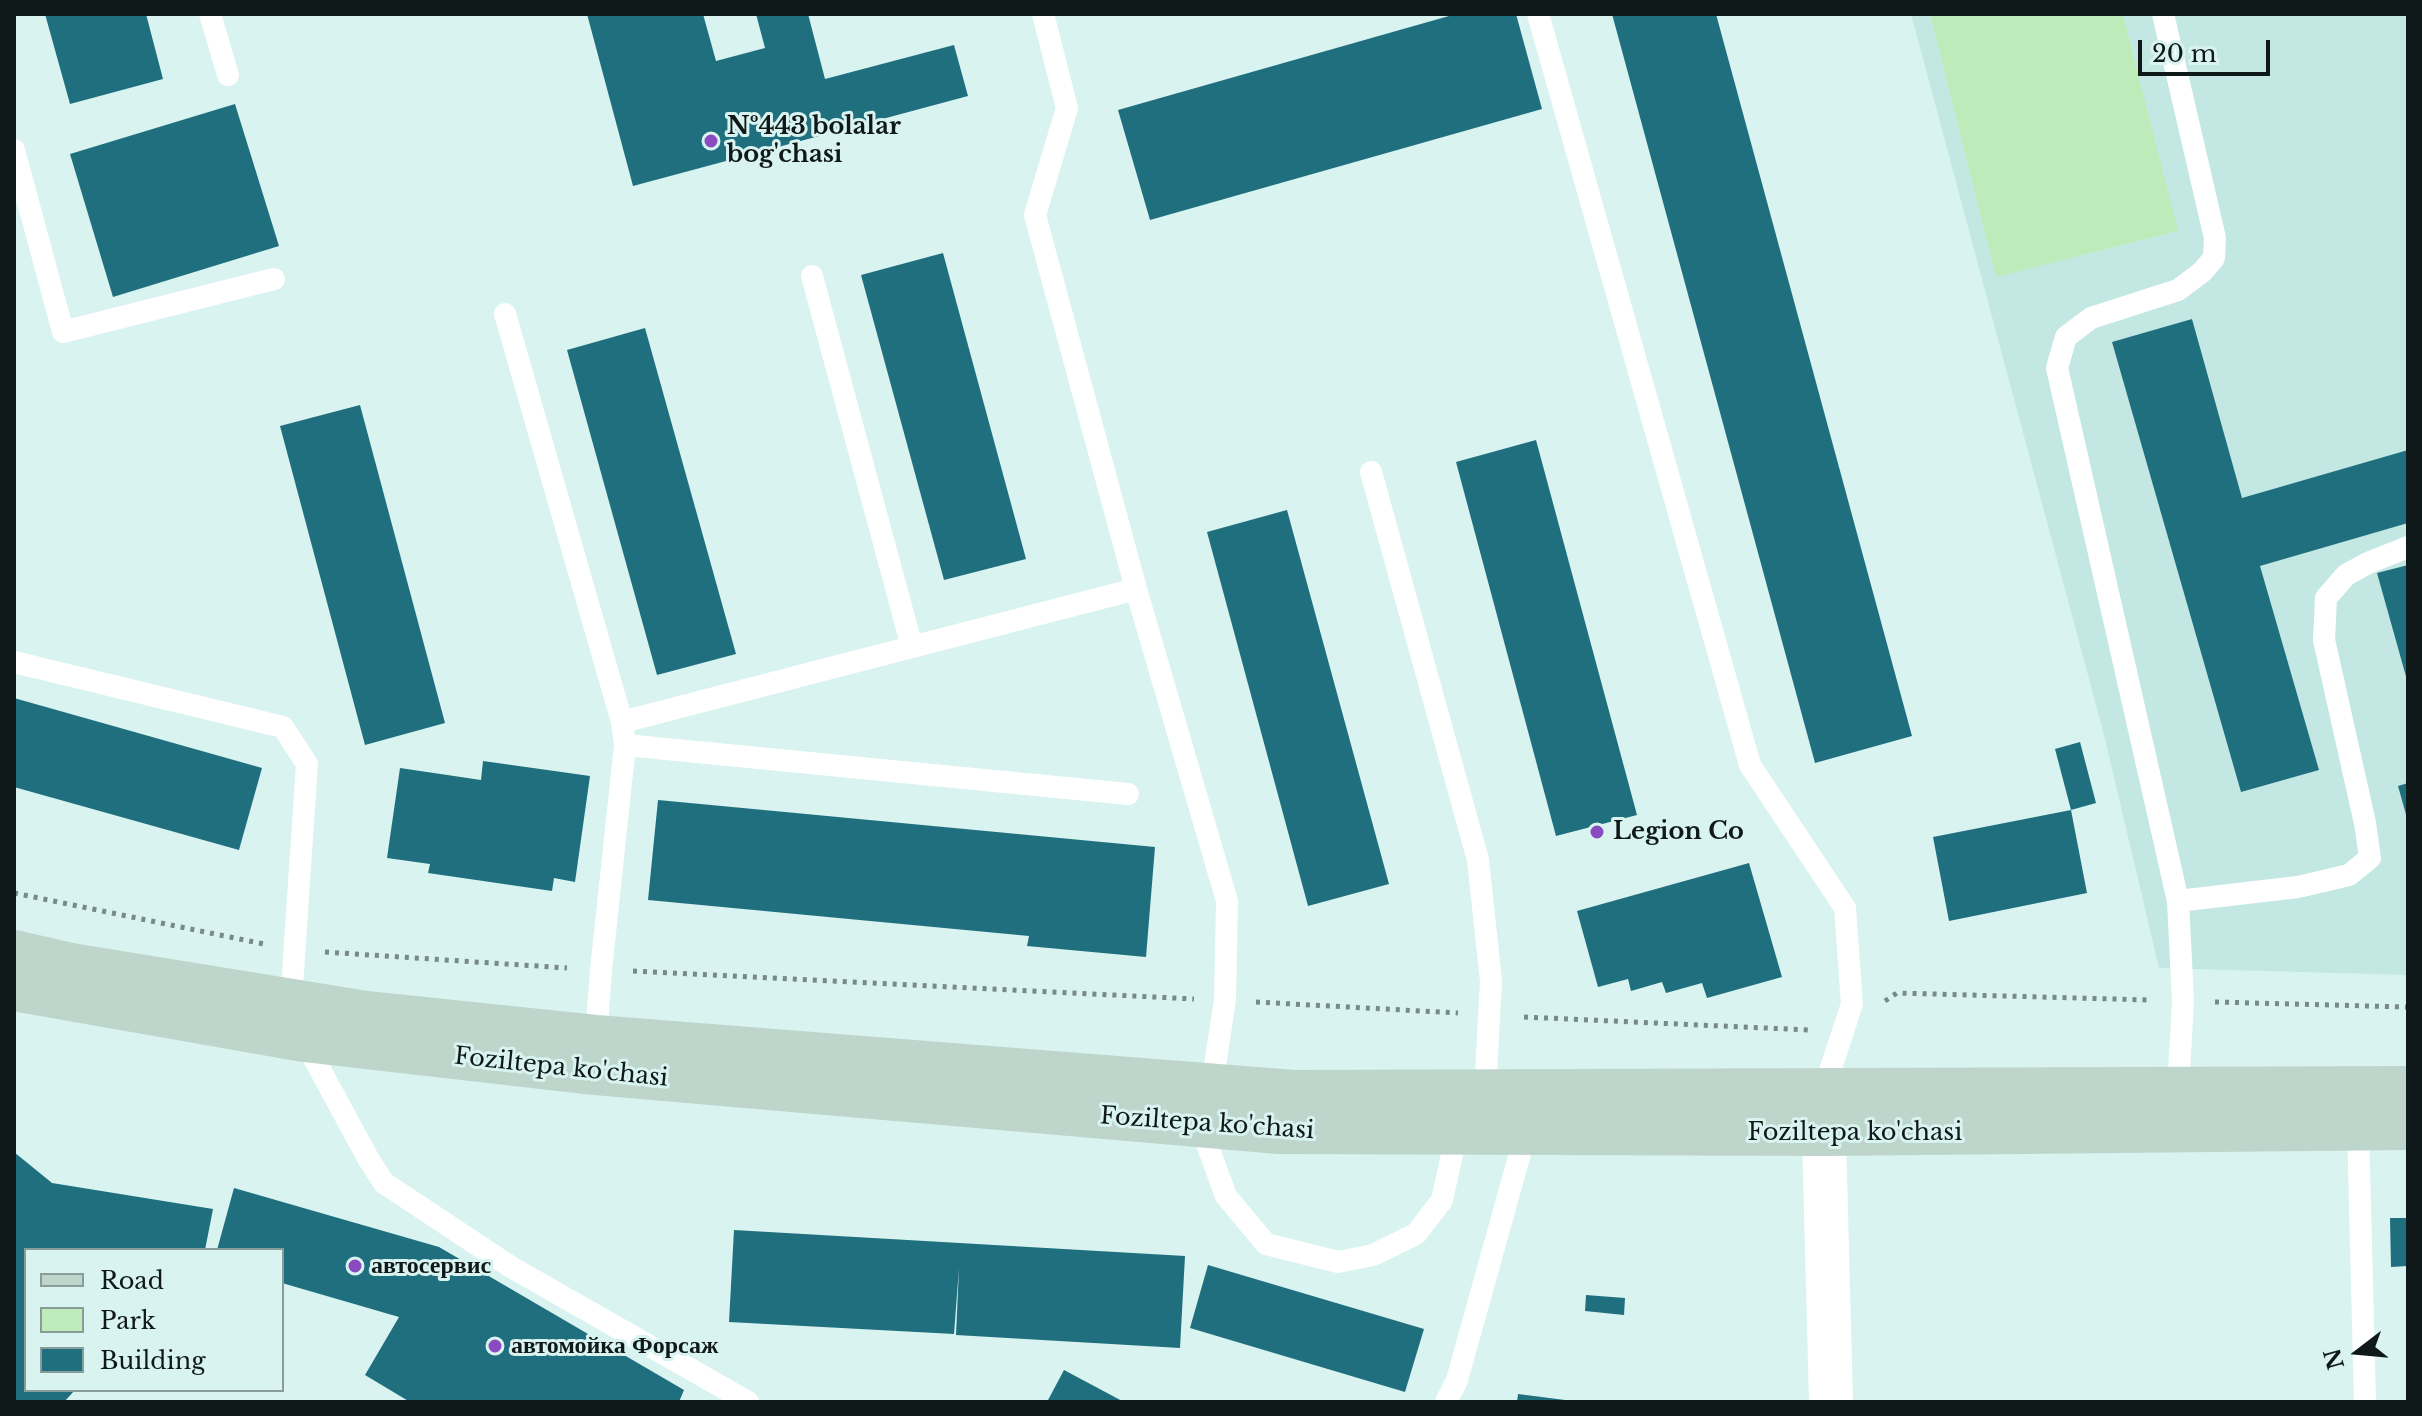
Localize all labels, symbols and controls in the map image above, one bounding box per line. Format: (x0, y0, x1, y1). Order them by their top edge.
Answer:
scale bar (2142, 24, 2274, 74)
text: 20 m (2152, 39, 2217, 68)
place label: №443 bolalar bog'chasi (727, 113, 901, 169)
marker: №443 bolalar bog'chasi (702, 132, 720, 150)
place label: Legion Co (1613, 818, 1744, 846)
marker: Legion Co (1588, 823, 1606, 841)
street label: Foziltepa ko'chasi (453, 1042, 669, 1094)
street label: Foziltepa ko'chasi (1099, 1102, 1315, 1146)
street label: Foziltepa ko'chasi (1748, 1119, 1962, 1147)
legend (24, 1248, 284, 1392)
place label: автосервис (371, 1252, 491, 1280)
marker: автосервис (346, 1257, 364, 1275)
text: Road (100, 1266, 164, 1295)
text: Park (100, 1306, 156, 1335)
north arrow (2318, 1312, 2398, 1392)
place label: автомойка Форсаж (511, 1332, 718, 1360)
marker: автомойка Форсаж (486, 1337, 504, 1355)
text: N (2319, 1345, 2350, 1372)
text: Building (100, 1346, 206, 1375)

